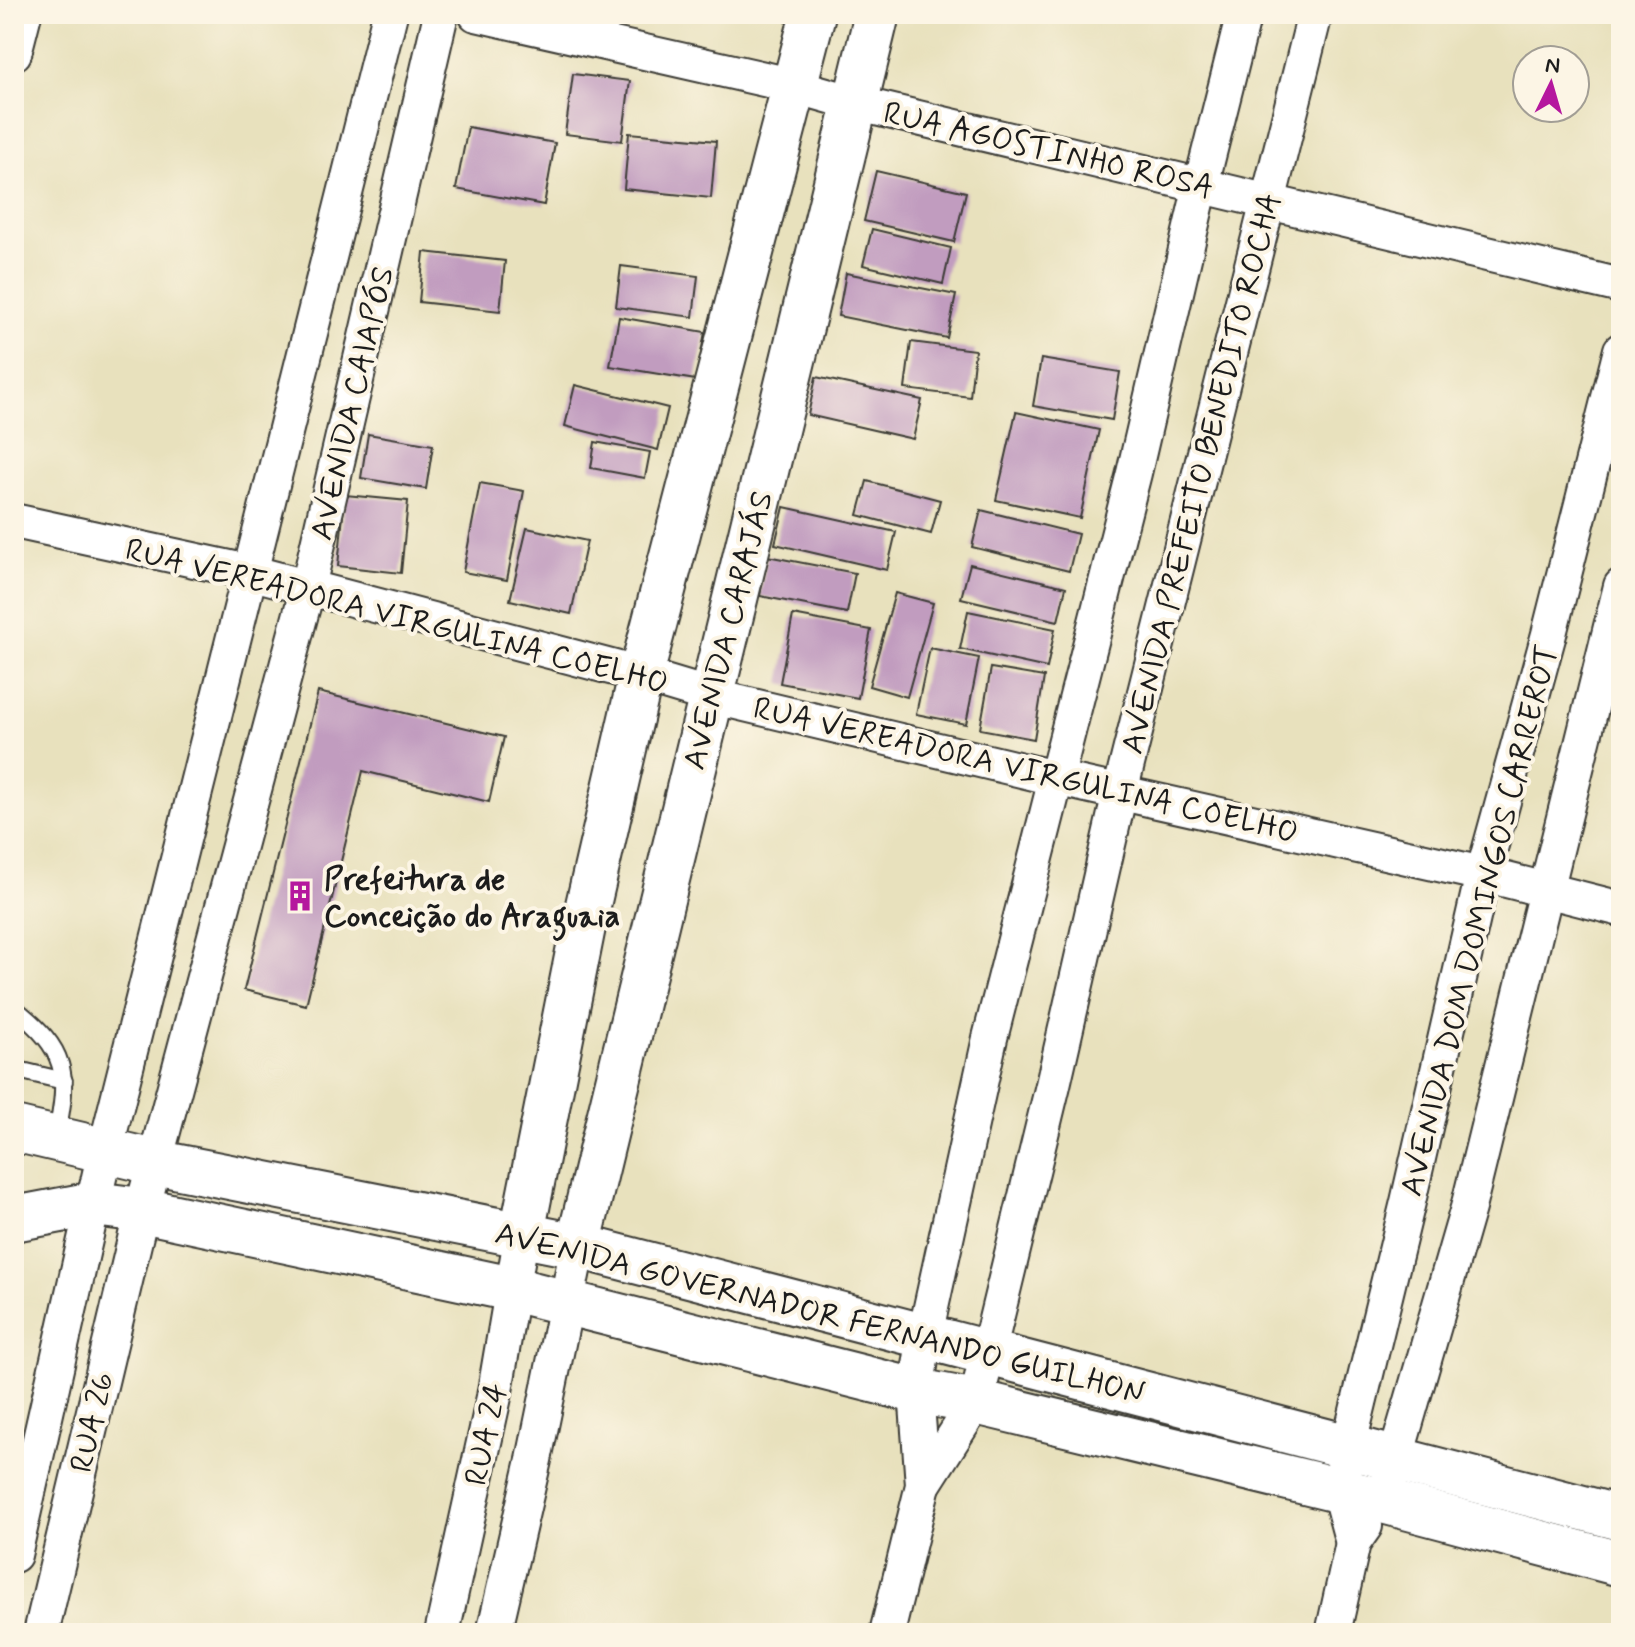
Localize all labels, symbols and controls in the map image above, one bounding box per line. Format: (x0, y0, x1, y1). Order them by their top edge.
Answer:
north arrow (1511, 44, 1591, 124)
text: N (1544, 51, 1561, 81)
street label: RUA AGOSTINHO ROSA (879, 93, 1218, 209)
street label: AVENIDA PREFEITO BENEDITO ROCHA (1112, 189, 1292, 758)
street label: AVENIDA CAIAPÓS (301, 263, 405, 544)
street label: AVENIDA CARAJÁS (674, 487, 784, 774)
street label: RUA VEREADORA VIRGULINA COELHO (121, 529, 672, 705)
street label: AVENIDA DOM DOMINGOS CARREROT (1391, 640, 1569, 1201)
street label: RUA VEREADORA VIRGULINA COELHO (749, 688, 1302, 854)
place label: Prefeitura de Conceição do Araguaia (324, 859, 620, 942)
building icon: Prefeitura de Conceição do Araguaia (283, 879, 317, 913)
street label: AVENIDA GOVERNADOR FERNANDO GUILHON (491, 1213, 1149, 1415)
street label: RUA 26 (61, 1368, 125, 1477)
street label: RUA 24 (456, 1379, 518, 1489)

